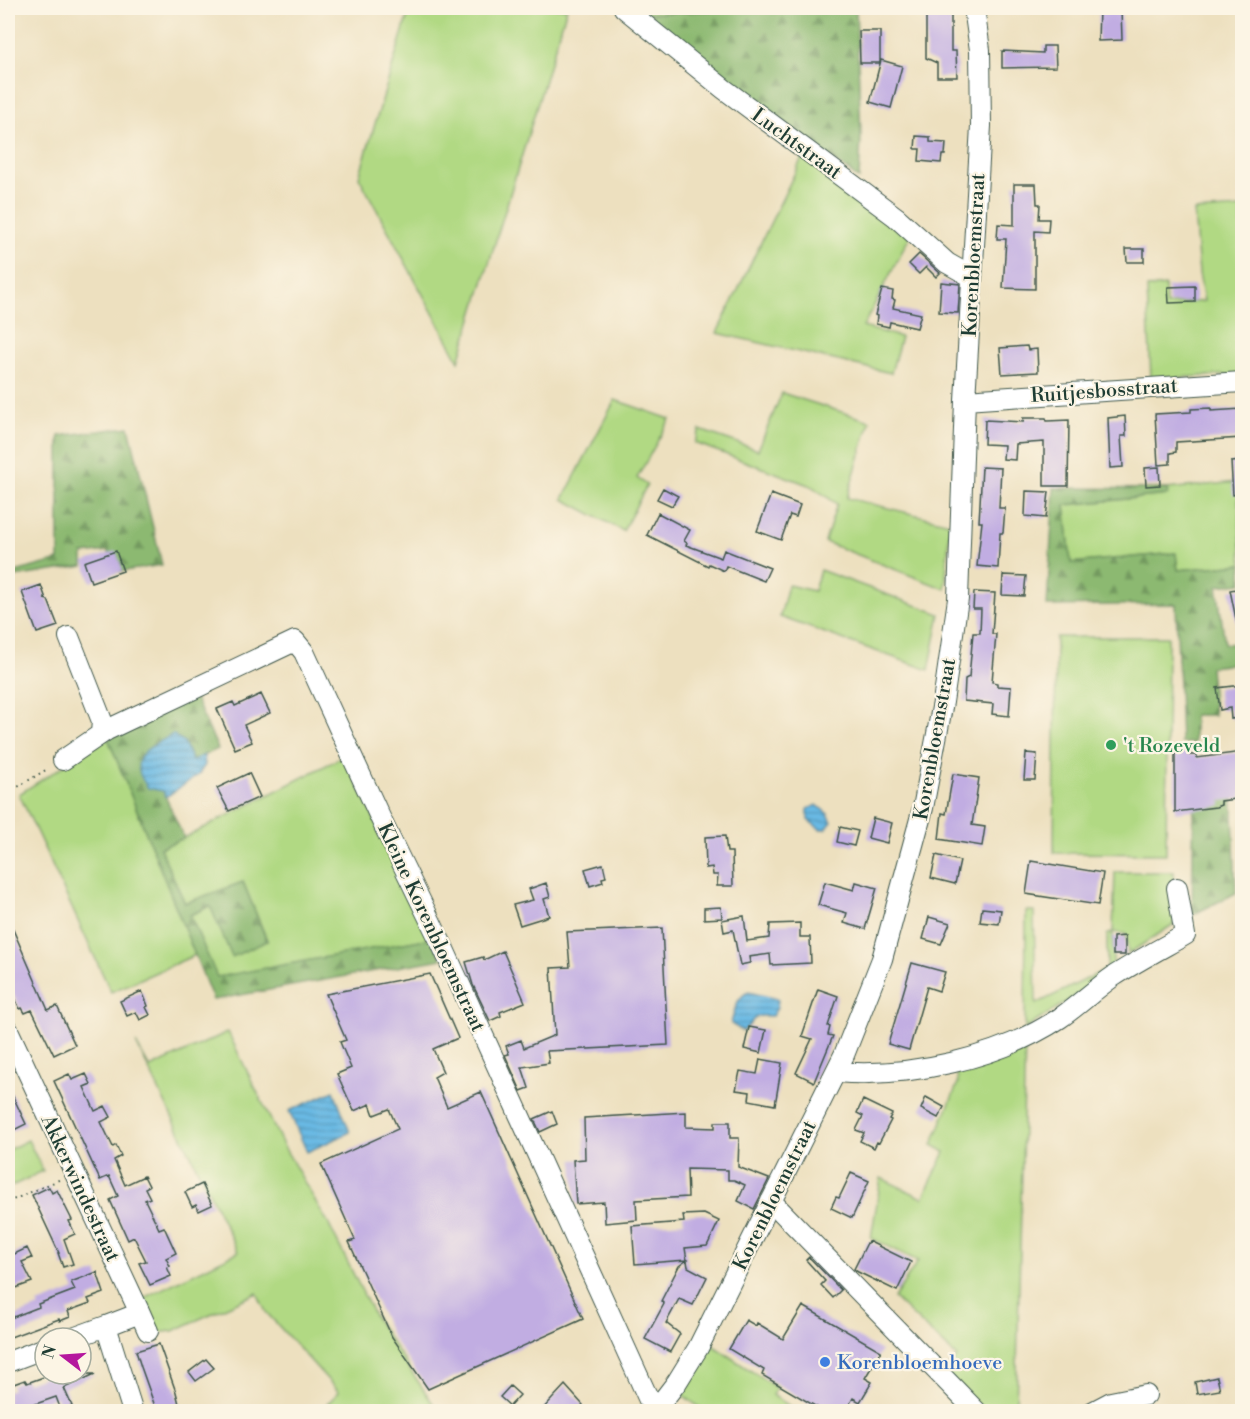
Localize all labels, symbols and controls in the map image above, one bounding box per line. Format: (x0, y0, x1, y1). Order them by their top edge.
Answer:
street label: Luchtstraat (746, 103, 846, 185)
street label: Korenbloemstraat (958, 172, 991, 338)
street label: Ruitjesbosstraat (1030, 374, 1179, 409)
street label: Korenbloemstraat (909, 656, 962, 822)
place label: 't Rozeveld (1123, 734, 1221, 759)
marker: 't Rozeveld (1104, 738, 1118, 752)
street label: Kleine Korenbloemstraat (371, 819, 490, 1036)
street label: Akkerwindestraat (34, 1110, 125, 1266)
street label: Korenbloemstraat (728, 1116, 823, 1275)
north arrow (33, 1326, 93, 1386)
text: N (38, 1343, 61, 1361)
place label: Korenbloemhoeve (837, 1351, 1002, 1376)
marker: Korenbloemhoeve (818, 1355, 832, 1369)

